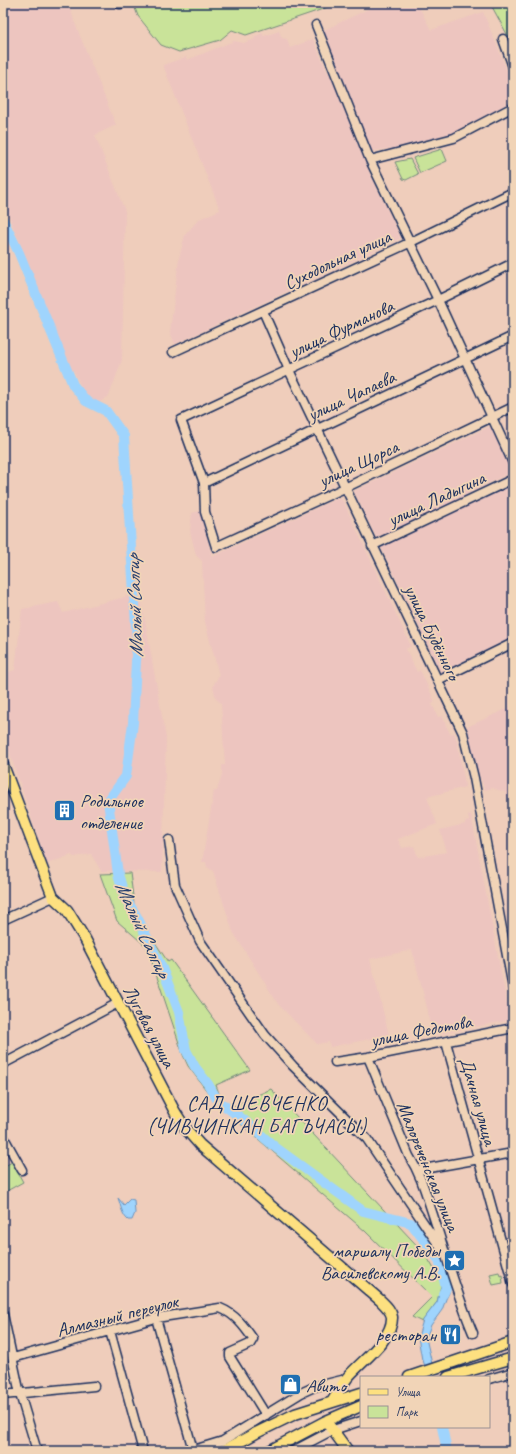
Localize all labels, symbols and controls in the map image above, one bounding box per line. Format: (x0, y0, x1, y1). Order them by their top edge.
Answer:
street label: Суходольная улица (280, 224, 396, 295)
street label: улица Фурманова (284, 294, 399, 364)
street label: улица Чапаева (303, 364, 401, 427)
street label: улица Щорса (314, 434, 403, 493)
street label: улица Ладыгина (383, 465, 490, 532)
water label: Малый Салгир (120, 552, 149, 658)
street label: улица Будённого (398, 580, 467, 686)
place label: Родильное отделение (80, 789, 144, 835)
building icon: Родильное отделение (52, 798, 78, 824)
water label: Малый Салгир (110, 877, 177, 983)
street label: Луговая улица (117, 981, 182, 1073)
street label: улица Федотова (367, 1009, 476, 1053)
street label: Дачная улица (454, 1054, 503, 1150)
district label: САД ШЕВЧЕНКО (ЧИВЧИНКАН БАГЪЧАСЫ) (147, 1091, 368, 1139)
street label: Малореченская улица (391, 1098, 466, 1237)
place label: маршалу Победы Василевскому А.В. (321, 1239, 442, 1285)
place icon: маршалу Победы Василевскому А.В. (442, 1248, 468, 1274)
street label: Алмазный переулок (54, 1289, 182, 1343)
restaurant icon: ресторан (438, 1321, 464, 1347)
place label: ресторан (376, 1323, 437, 1347)
shop icon: Авито (277, 1372, 303, 1398)
place label: Авито (306, 1374, 348, 1398)
legend (360, 1376, 490, 1428)
text: Улица (396, 1384, 421, 1400)
text: Парк (396, 1404, 419, 1420)

